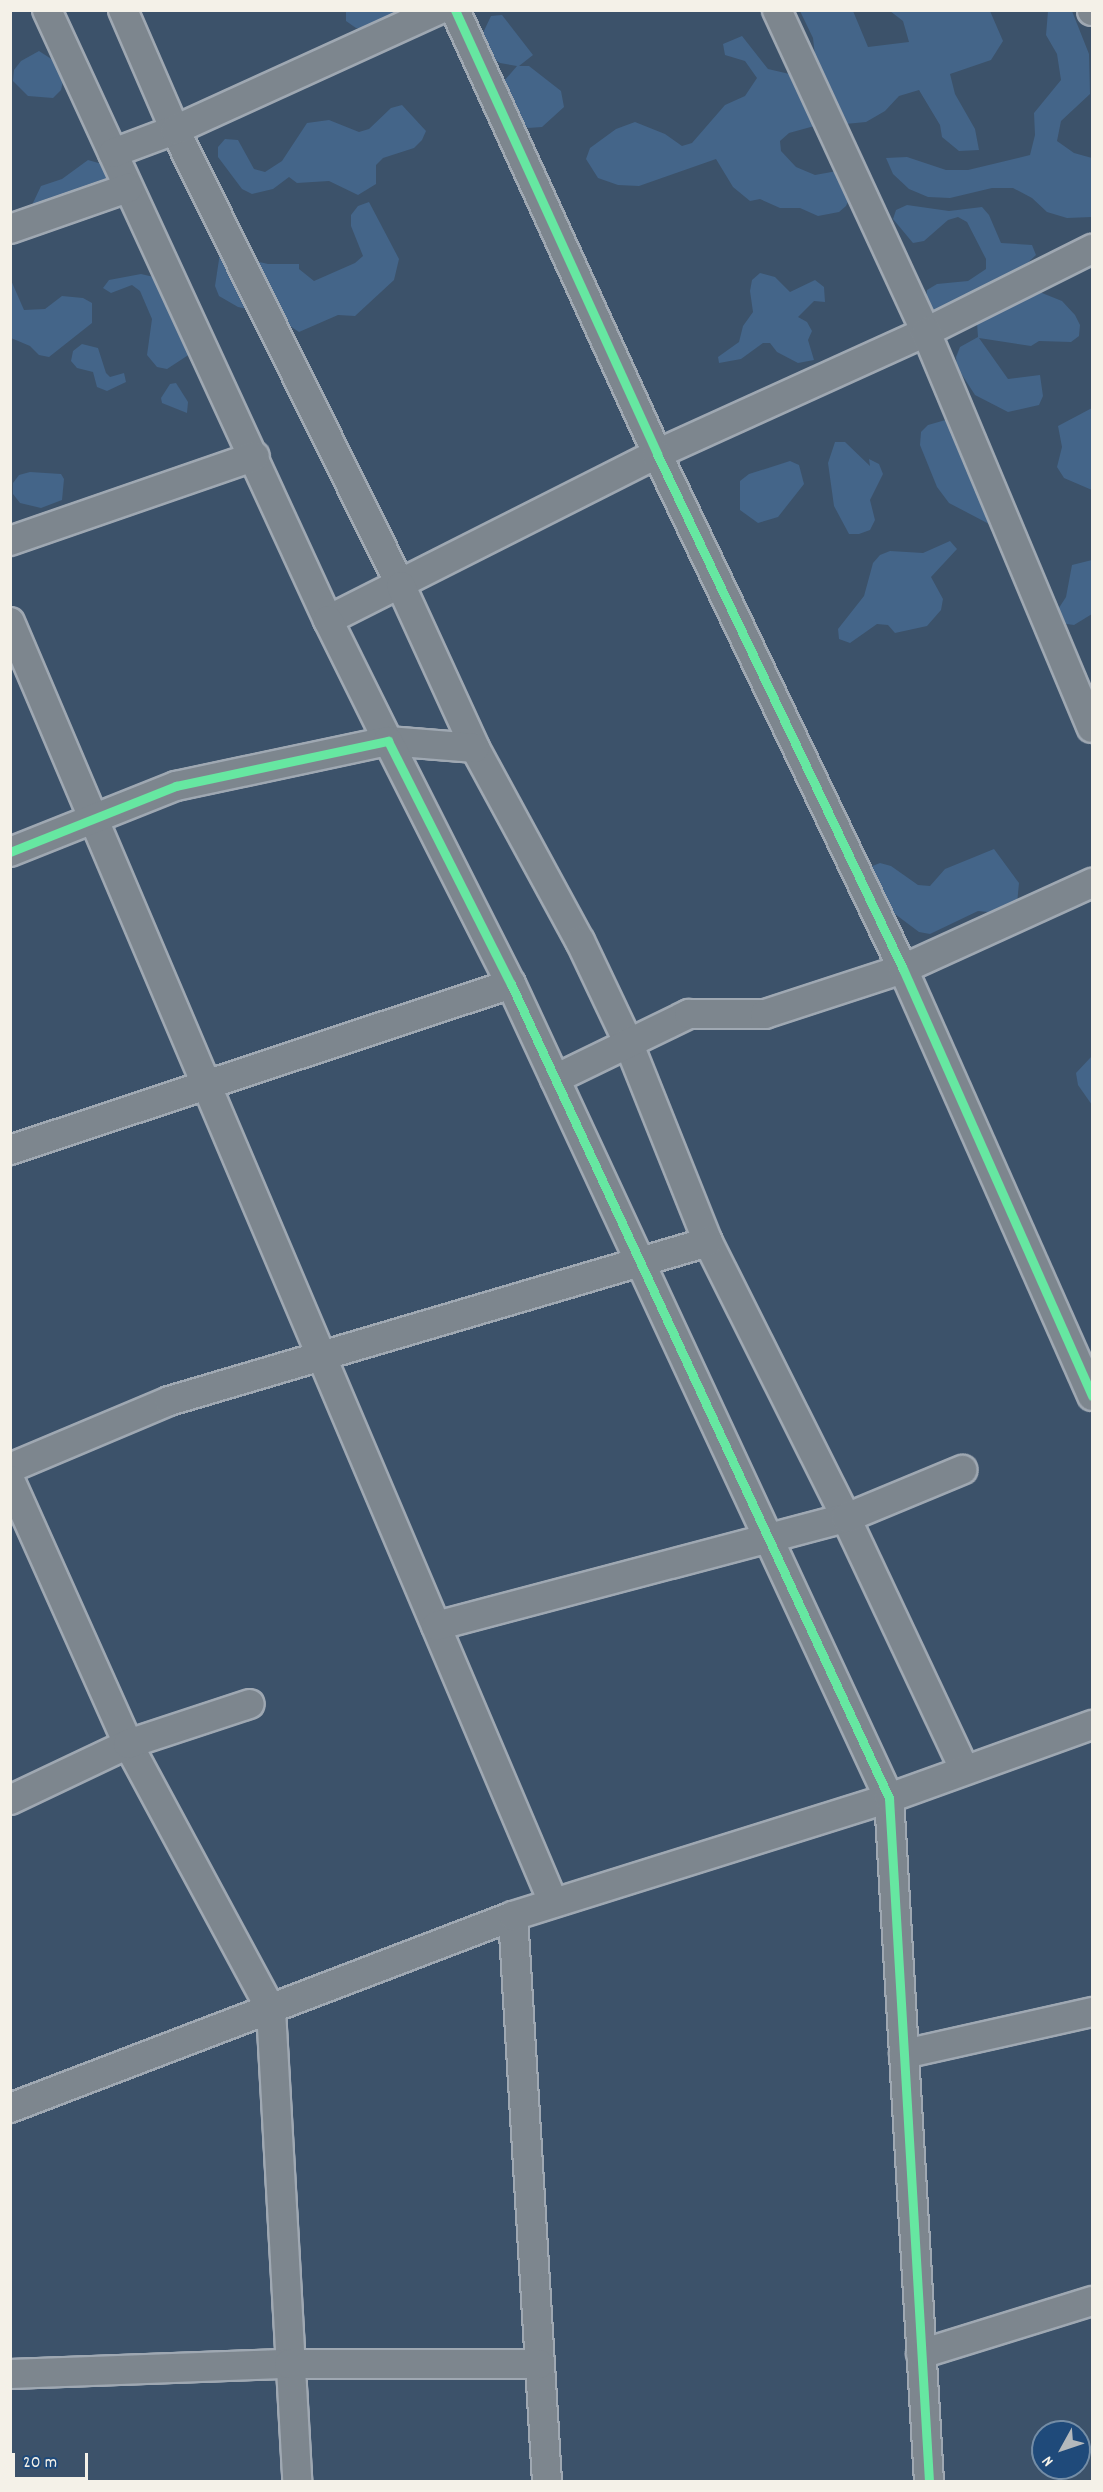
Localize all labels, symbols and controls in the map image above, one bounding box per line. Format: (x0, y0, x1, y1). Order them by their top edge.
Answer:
north arrow (1031, 2420, 1091, 2480)
scale bar (15, 2441, 92, 2479)
text: N (1037, 2450, 1060, 2471)
text: 20 m (23, 2451, 57, 2476)

